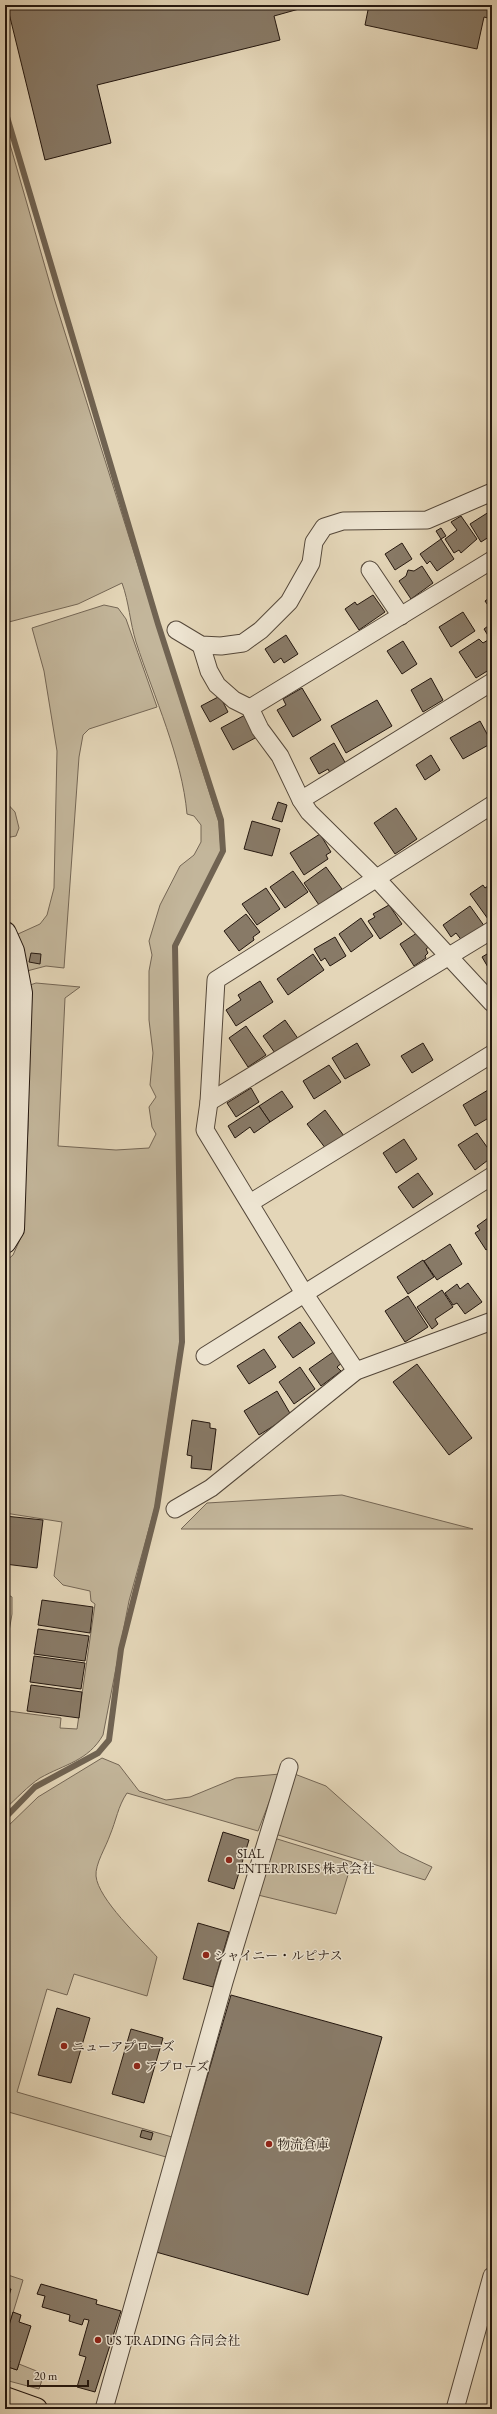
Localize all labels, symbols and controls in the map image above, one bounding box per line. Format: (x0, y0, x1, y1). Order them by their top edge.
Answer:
place label: SIAL ENTERPRISES 株式会社 (237, 1845, 375, 1877)
marker: SIAL ENTERPRISES 株式会社 (224, 1855, 234, 1865)
place label: シャイニー・ルピナス (214, 1947, 343, 1964)
marker: シャイニー・ルピナス (201, 1950, 211, 1960)
place label: ニューアプローズ (72, 2038, 175, 2055)
marker: ニューアプローズ (59, 2041, 69, 2051)
place label: アプローズ (145, 2058, 209, 2075)
marker: アプローズ (132, 2061, 142, 2071)
place label: 物流倉庫 (277, 2136, 329, 2153)
marker: 物流倉庫 (264, 2139, 274, 2149)
place label: US TRADING 合同会社 (106, 2332, 240, 2349)
marker: US TRADING 合同会社 (93, 2335, 103, 2345)
scale bar (28, 2362, 88, 2388)
text: 20 m (34, 2368, 58, 2384)

